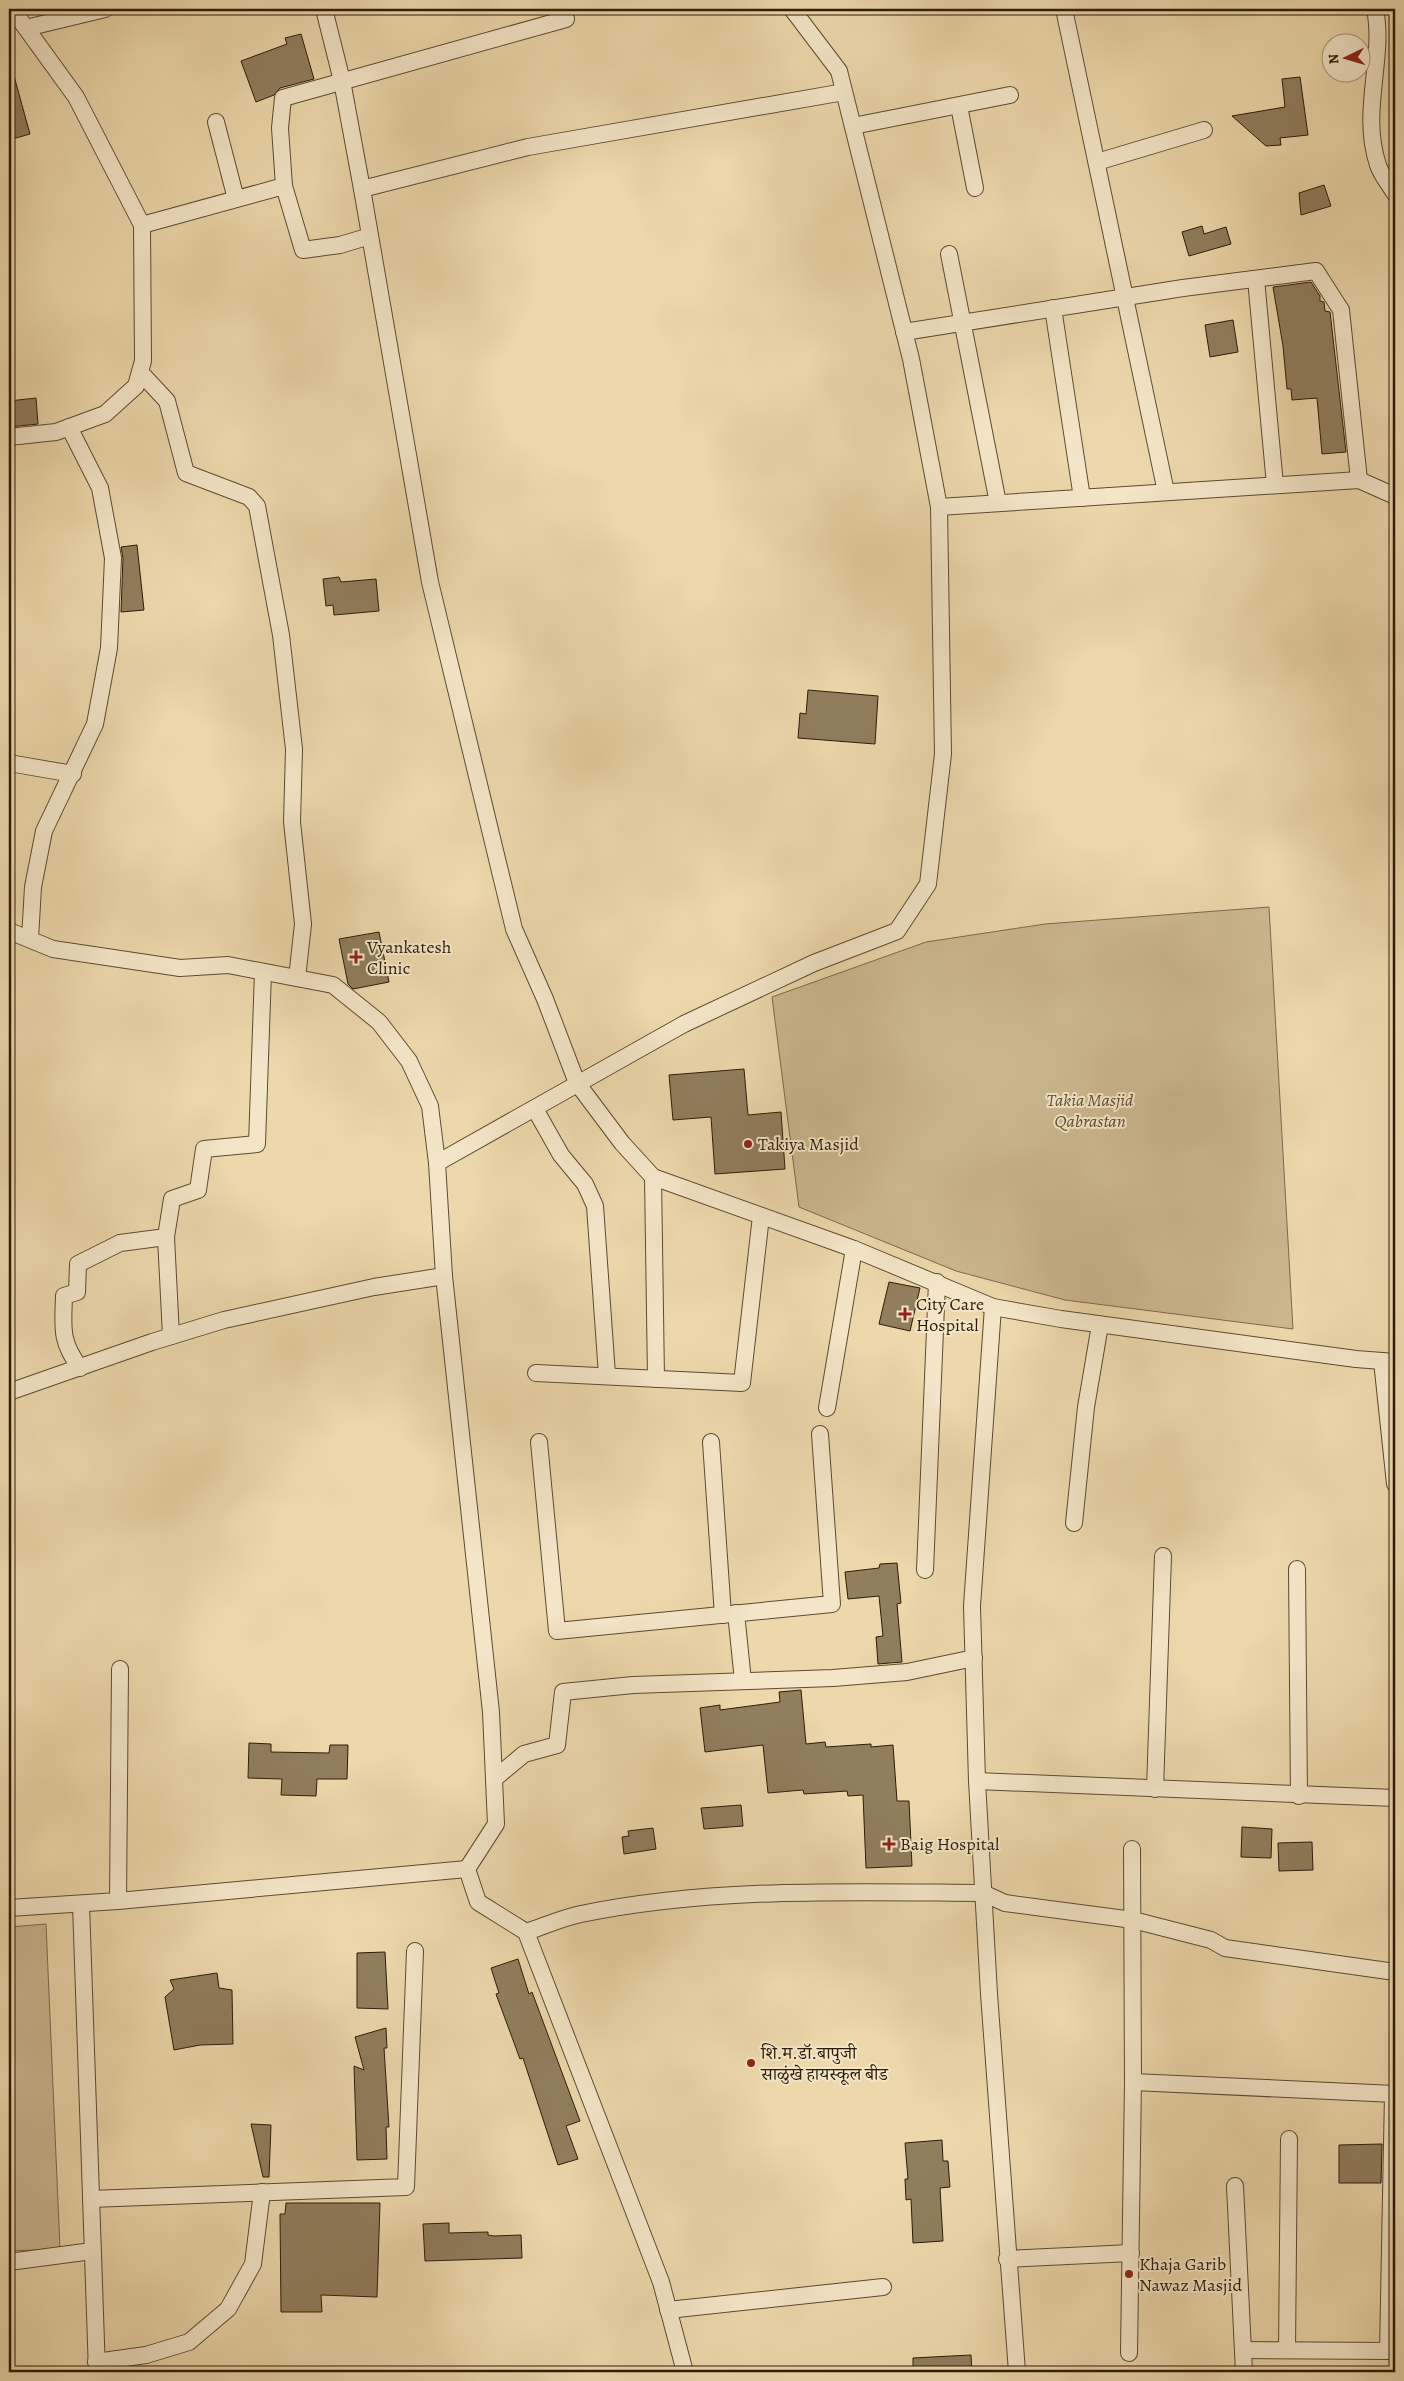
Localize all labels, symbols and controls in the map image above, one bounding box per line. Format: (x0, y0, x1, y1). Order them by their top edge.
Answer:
north arrow (1322, 32, 1372, 82)
text: N (1324, 53, 1343, 65)
place label: Vyankatesh Clinic (366, 935, 452, 980)
marker: Vyankatesh Clinic (349, 950, 363, 964)
park label: Takia Masjid Qabrastan (1047, 1088, 1134, 1133)
place label: Takiya Masjid (758, 1132, 859, 1156)
marker: Takiya Masjid (742, 1138, 754, 1150)
place label: City Care Hospital (916, 1292, 984, 1337)
marker: City Care Hospital (898, 1307, 912, 1321)
place label: Baig Hospital (900, 1832, 1000, 1856)
marker: Baig Hospital (882, 1837, 896, 1851)
place label: शि.म.डॉ.बापुजी साळुंखे हायस्कूल बीड (760, 2041, 890, 2086)
marker: शि.म.डॉ.बापुजी साळुंखे हायस्कूल बीड (745, 2057, 757, 2069)
place label: Khaja Garib Nawaz Masjid (1139, 2252, 1243, 2297)
marker: Khaja Garib Nawaz Masjid (1123, 2268, 1135, 2280)

